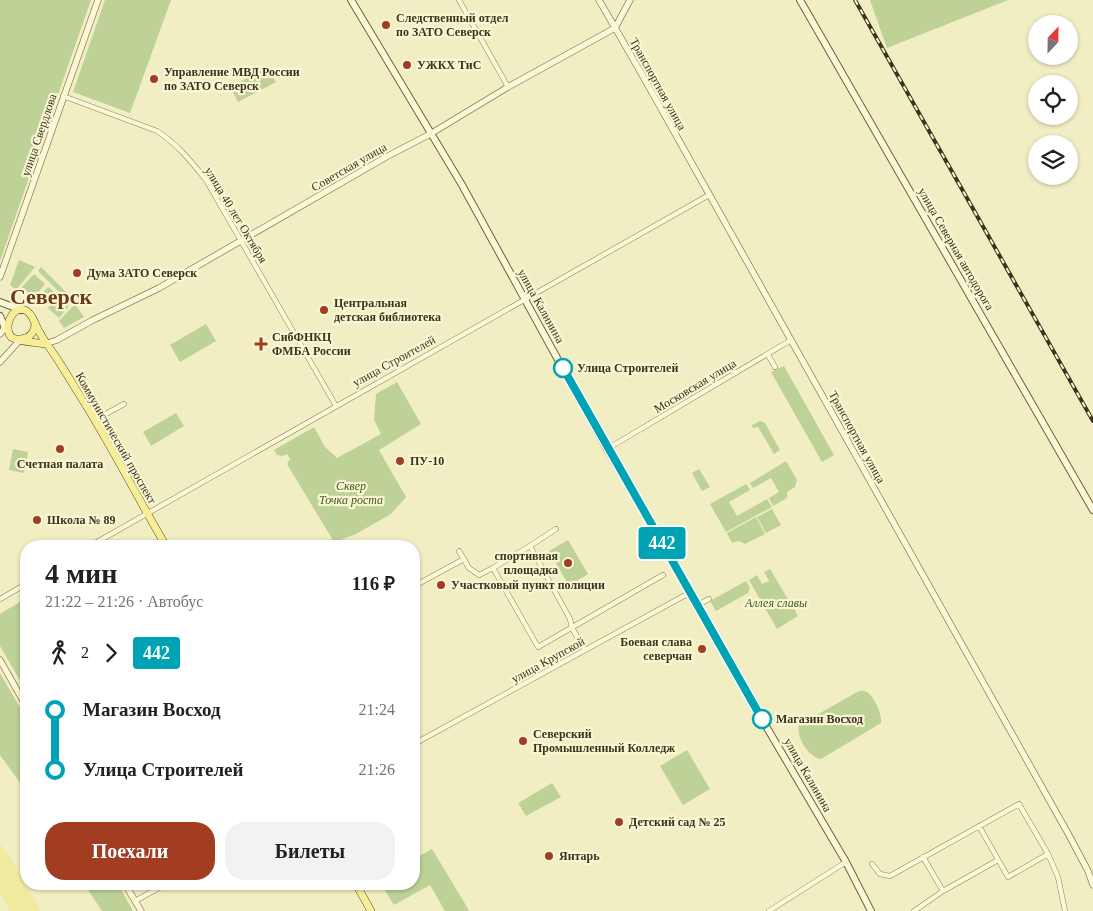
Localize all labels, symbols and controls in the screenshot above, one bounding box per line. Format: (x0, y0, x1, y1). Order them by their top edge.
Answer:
place label: Следственный отдел по ЗАТО Северск (396, 11, 509, 39)
north arrow (1028, 15, 1078, 65)
map controls (1028, 15, 1078, 185)
marker: Следственный отдел по ЗАТО Северск (380, 19, 392, 31)
street label: Транспортная улица (627, 35, 690, 133)
place label: УЖКХ ТиС (417, 58, 481, 72)
marker: УЖКХ ТиС (401, 59, 413, 71)
place label: Управление МВД России по ЗАТО Северск (164, 65, 300, 93)
marker: Управление МВД России по ЗАТО Северск (148, 73, 160, 85)
button: locate (1028, 75, 1078, 125)
street label: улица Свердлова (18, 91, 60, 178)
button: layers (1028, 135, 1078, 185)
street label: Советская улица (309, 139, 390, 194)
street label: улица 40 лет Октября (202, 164, 271, 266)
street label: улица Северная автодорога (915, 185, 997, 313)
place label: Дума ЗАТО Северск (87, 266, 197, 280)
street label: улица Калинина (515, 266, 568, 346)
marker: Дума ЗАТО Северск (71, 267, 83, 279)
district label: Северск (10, 284, 92, 309)
place label: Центральная детская библиотека (334, 296, 441, 324)
marker: Центральная детская библиотека (318, 304, 330, 316)
place label: СибФНКЦ ФМБА России (272, 330, 351, 358)
street label: улица Строителей (350, 332, 438, 390)
marker: СибФНКЦ ФМБА России (254, 337, 268, 351)
street label: Московская улица (651, 356, 739, 416)
marker: Улица Строителей (553, 358, 573, 378)
place label: Улица Строителей (577, 361, 678, 375)
street label: Коммунистический проспект (73, 370, 160, 507)
street label: Транспортная улица (826, 388, 889, 486)
marker: Счетная палата (54, 443, 66, 455)
place label: ПУ-10 (410, 454, 444, 468)
marker: ПУ-10 (394, 455, 406, 467)
place label: Счетная палата (17, 457, 103, 471)
park label: Сквер Точка роста (319, 479, 383, 507)
place label: Школа № 89 (47, 513, 116, 527)
marker: Школа № 89 (31, 514, 43, 526)
line badge: 442 (633, 527, 691, 559)
text: 442 (649, 533, 676, 553)
place label: спортивная площадка (495, 549, 559, 577)
marker: спортивная площадка (562, 557, 574, 569)
text: 4 мин (45, 558, 117, 589)
text: 116 ₽ (352, 573, 395, 594)
place label: Участковый пункт полиции (451, 578, 605, 592)
marker: Участковый пункт полиции (435, 579, 447, 591)
text: 21:22 – 21:26 · Автобус (45, 593, 203, 610)
park label: Аллея славы (744, 596, 807, 610)
street label: улица Крупской (509, 634, 588, 686)
place label: Боевая слава северчан (620, 635, 692, 663)
icon: walk (45, 639, 73, 667)
icon: forward (97, 639, 125, 667)
text: 442 (143, 643, 170, 663)
marker: Боевая слава северчан (696, 643, 708, 655)
text: 2 (81, 644, 89, 661)
text: Магазин Восход (83, 699, 221, 720)
text: 21:24 (359, 701, 395, 718)
marker: Магазин Восход (752, 709, 772, 729)
place label: Магазин Восход (776, 712, 863, 726)
place label: Северский Промышленный Колледж (533, 727, 675, 755)
marker: Северский Промышленный Колледж (517, 735, 529, 747)
street label: улица Калинина (781, 736, 835, 815)
text: Улица Строителей (83, 759, 243, 780)
text: 21:26 (359, 761, 395, 778)
place label: Детский сад № 25 (629, 815, 725, 829)
marker: Детский сад № 25 (613, 816, 625, 828)
button: Поехали (45, 822, 215, 880)
button: Билеты (225, 822, 395, 880)
place label: Янтарь (559, 849, 600, 863)
marker: Янтарь (543, 850, 555, 862)

